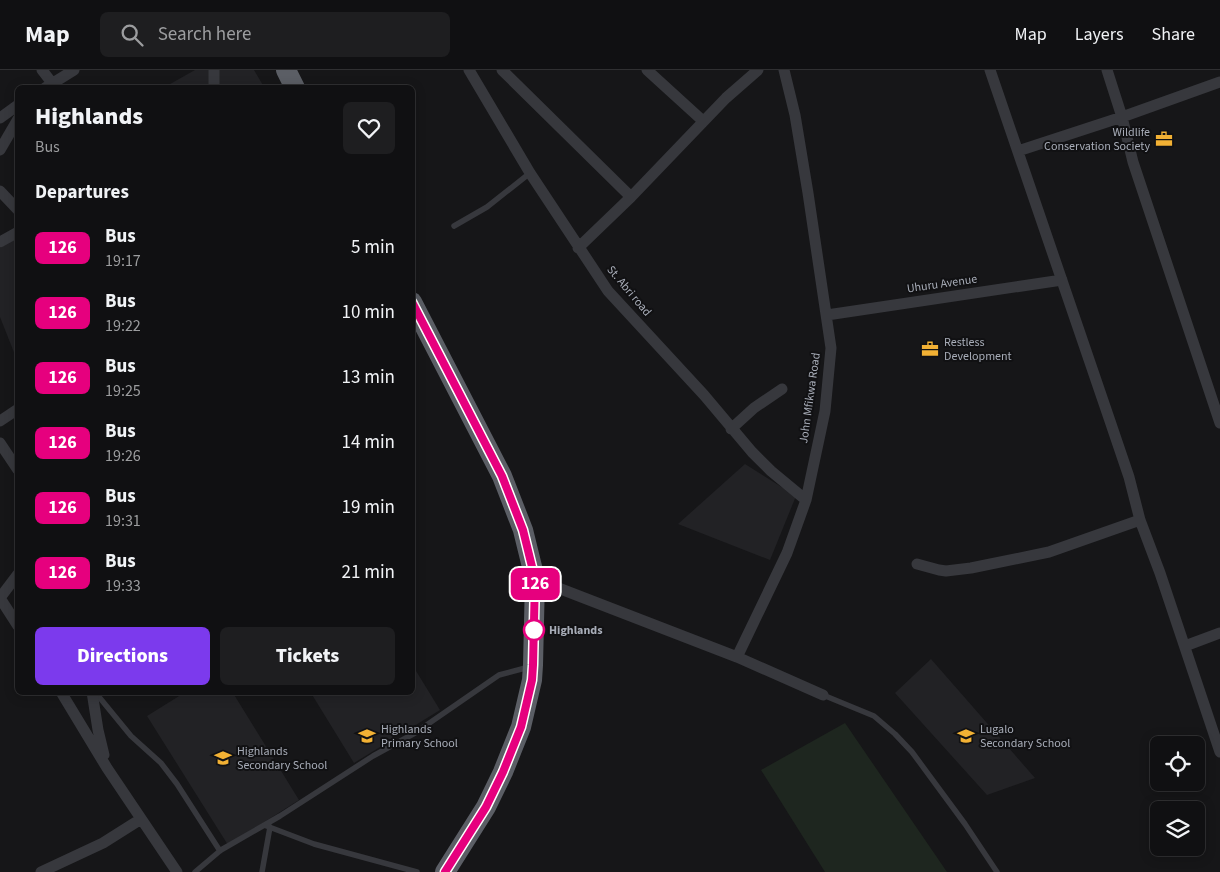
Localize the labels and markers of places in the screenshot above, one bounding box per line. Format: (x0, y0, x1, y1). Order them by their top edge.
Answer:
place label: Wildlife Conservation Society (1044, 124, 1150, 155)
office icon: Wildlife Conservation Society (1154, 129, 1174, 149)
place label: Restless Development (944, 334, 1012, 365)
office icon: Restless Development (920, 339, 940, 359)
marker: Highlands (523, 619, 545, 641)
place label: Highlands (549, 622, 602, 639)
place label: Highlands Primary School (381, 721, 458, 752)
place label: Lugalo Secondary School (980, 721, 1070, 752)
school or university icon: Highlands Primary School (357, 726, 377, 746)
school or university icon: Lugalo Secondary School (956, 726, 976, 746)
place label: Highlands Secondary School (237, 743, 327, 774)
school or university icon: Highlands Secondary School (213, 748, 233, 768)

